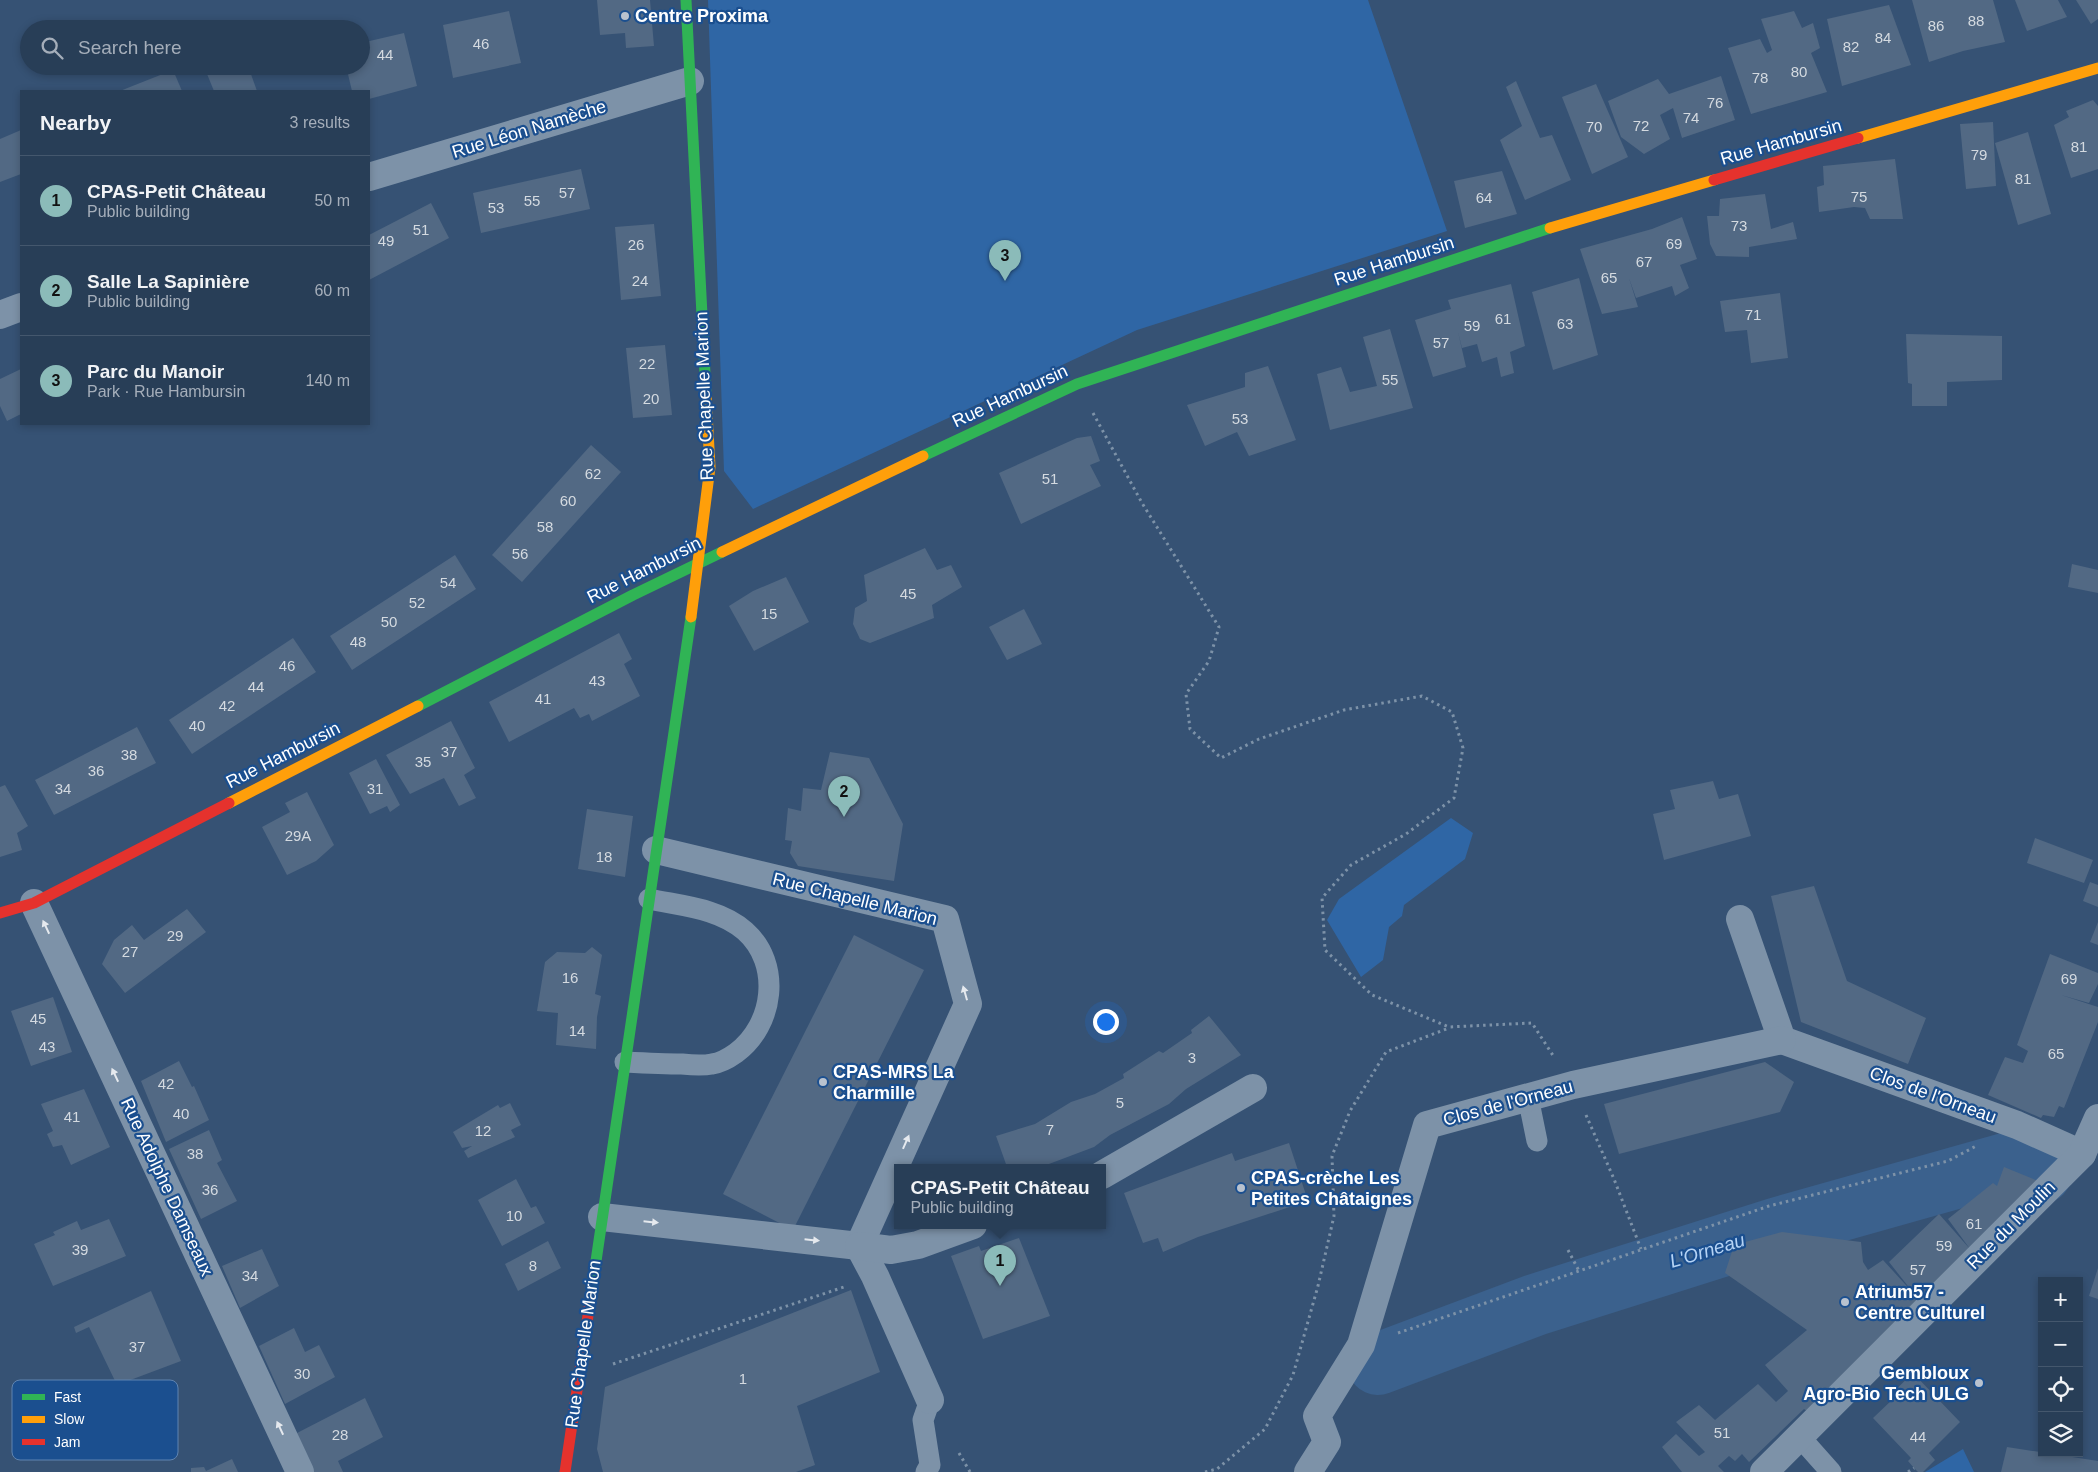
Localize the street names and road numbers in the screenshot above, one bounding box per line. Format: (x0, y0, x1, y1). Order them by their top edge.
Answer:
street label: Rue Léon Namèche (450, 96, 608, 162)
street label: Rue Hambursin (1718, 115, 1844, 169)
street label: Rue Hambursin (1331, 232, 1457, 290)
street label: Rue Chapelle Marion (691, 311, 717, 481)
street label: Rue Hambursin (949, 361, 1071, 431)
street label: Rue Hambursin (584, 533, 704, 607)
street label: Rue Hambursin (223, 718, 343, 792)
street label: Rue Chapelle Marion (771, 869, 939, 929)
street label: Clos de l'Orneau (1867, 1063, 1999, 1127)
street label: Clos de l'Orneau (1441, 1076, 1575, 1130)
street label: Rue Adolphe Damseaux (117, 1095, 217, 1279)
street label: Rue du Moulin (1963, 1177, 2059, 1273)
street label: Rue Chapelle Marion (561, 1259, 605, 1429)

